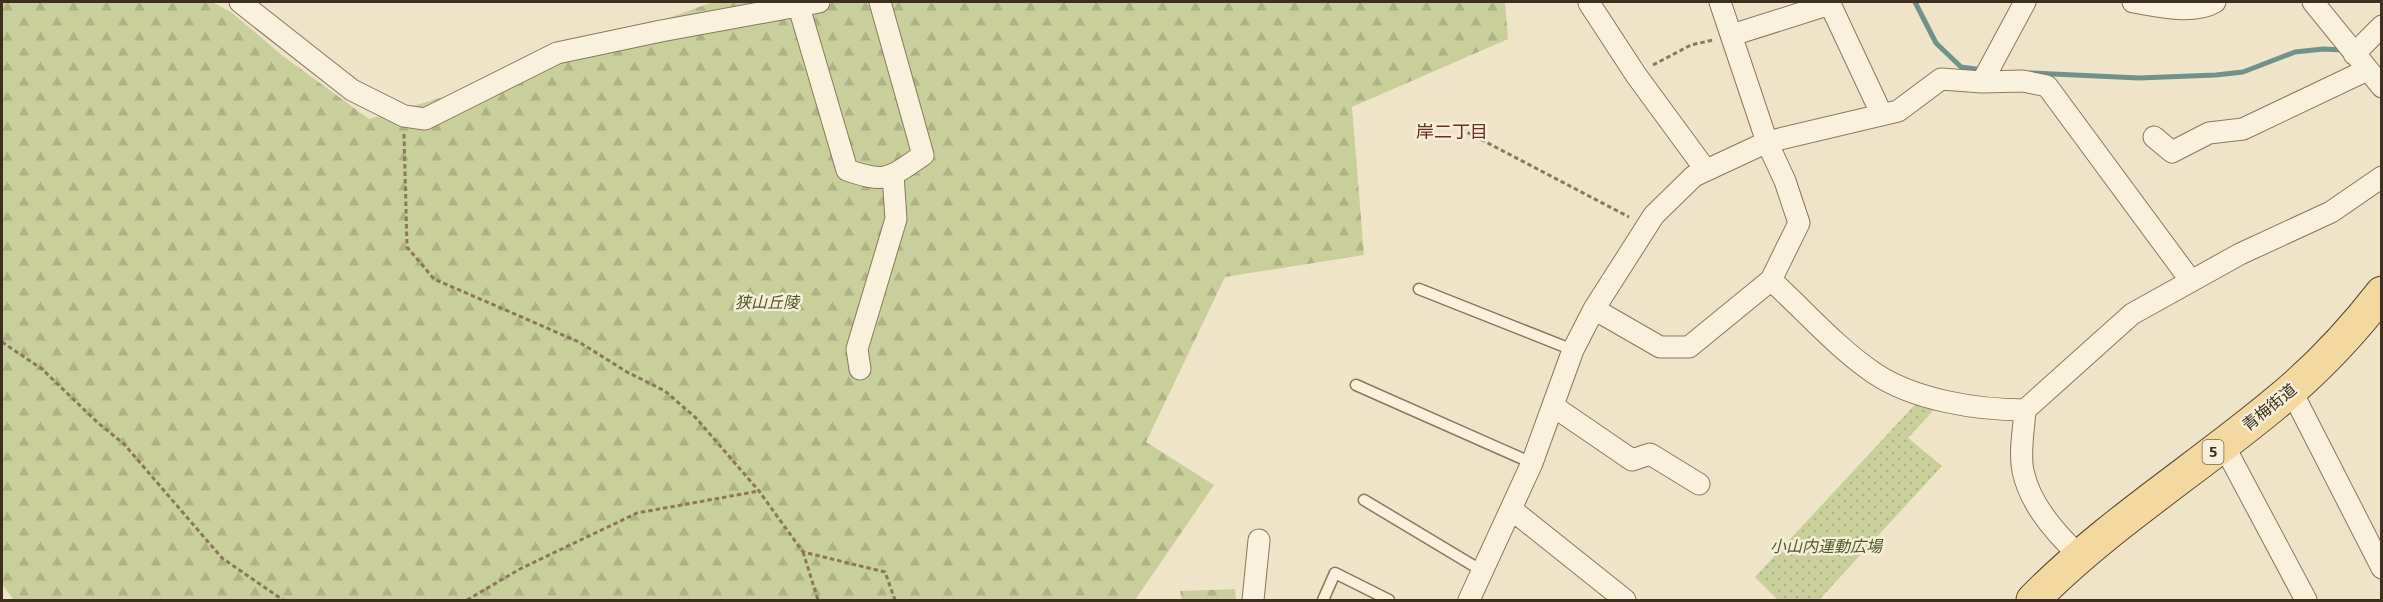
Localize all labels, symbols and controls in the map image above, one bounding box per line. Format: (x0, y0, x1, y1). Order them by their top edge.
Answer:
district label: 岸二丁目 (1416, 121, 1488, 143)
park label: 狭山丘陵 (735, 293, 801, 312)
street label: 青梅街道 (2238, 380, 2300, 435)
road number: 5 (2202, 440, 2224, 464)
park label: 小山内運動広場 (1770, 537, 1884, 556)

